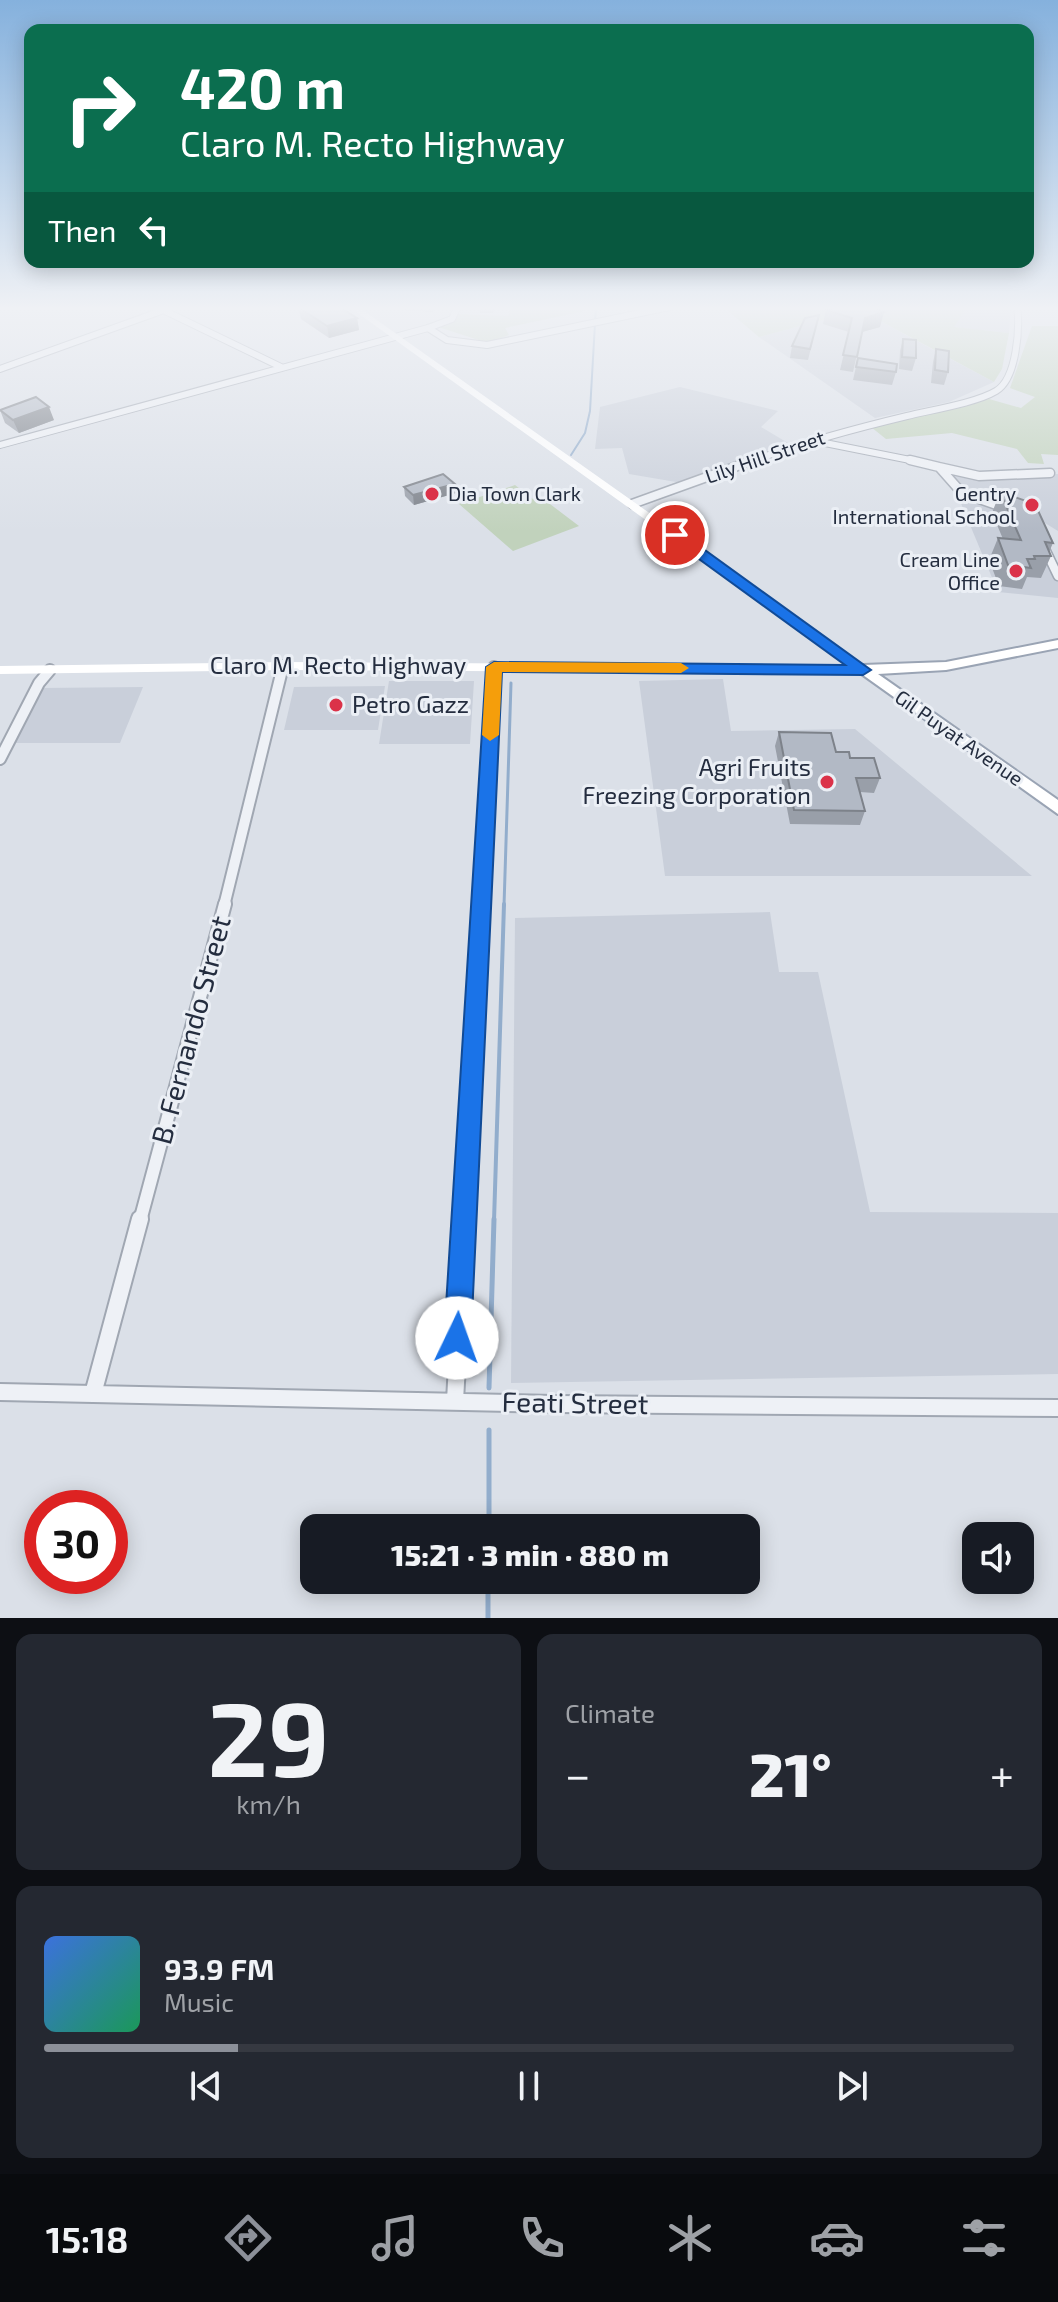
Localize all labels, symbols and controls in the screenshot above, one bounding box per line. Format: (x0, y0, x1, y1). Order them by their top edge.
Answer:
text: 420 m (180, 53, 345, 120)
icon: right (48, 56, 152, 160)
text: Claro M. Recto Highway (180, 121, 565, 164)
icon: left (132, 208, 176, 252)
text: Then (48, 212, 116, 248)
street label: Lily Hill Street (702, 424, 828, 488)
place label: Dia Town Clark (448, 481, 581, 505)
place label: Gentry International School (832, 481, 1016, 528)
marker: Dia Town Clark (423, 485, 441, 503)
marker: Gentry International School (1023, 496, 1041, 514)
pin (641, 501, 709, 569)
icon: arrive (653, 513, 697, 557)
place label: Cream Line Office (900, 547, 1000, 594)
marker: Cream Line Office (1007, 562, 1025, 580)
street label: Claro M. Recto Highway (210, 650, 467, 679)
street label: Gil Puyat Avenue (891, 684, 1028, 790)
place label: Petro Gazz (352, 689, 469, 718)
marker: Petro Gazz (327, 696, 345, 714)
place label: Agri Fruits Freezing Corporation (583, 752, 811, 809)
marker: Agri Fruits Freezing Corporation (818, 773, 836, 791)
street label: B. Fernando Street (143, 912, 237, 1148)
position arrow (415, 1296, 499, 1380)
street label: Feati Street (501, 1384, 649, 1420)
speed limit sign: 30 (24, 1490, 128, 1594)
map controls (962, 1522, 1034, 1594)
button: sound (962, 1522, 1034, 1594)
text: 15:21 · 3 min · 880 m (391, 1536, 669, 1572)
text: 29 (208, 1673, 329, 1798)
text: Climate (565, 1697, 655, 1728)
text: 21° (749, 1737, 832, 1809)
text: − (565, 1747, 591, 1800)
text: + (990, 1747, 1014, 1800)
text: km/h (236, 1788, 301, 1819)
text: 93.9 FM (164, 1950, 274, 1986)
text: Music (164, 1986, 234, 2017)
icon: previous (184, 2064, 228, 2108)
icon: pause (507, 2064, 551, 2108)
icon: next (830, 2064, 874, 2108)
icon: directions (220, 2210, 276, 2266)
icon: music (367, 2210, 423, 2266)
icon: phone (514, 2210, 570, 2266)
icon: climate (662, 2210, 718, 2266)
icon: car (809, 2210, 865, 2266)
icon: filters (956, 2210, 1012, 2266)
text: 15:18 (46, 2217, 128, 2260)

